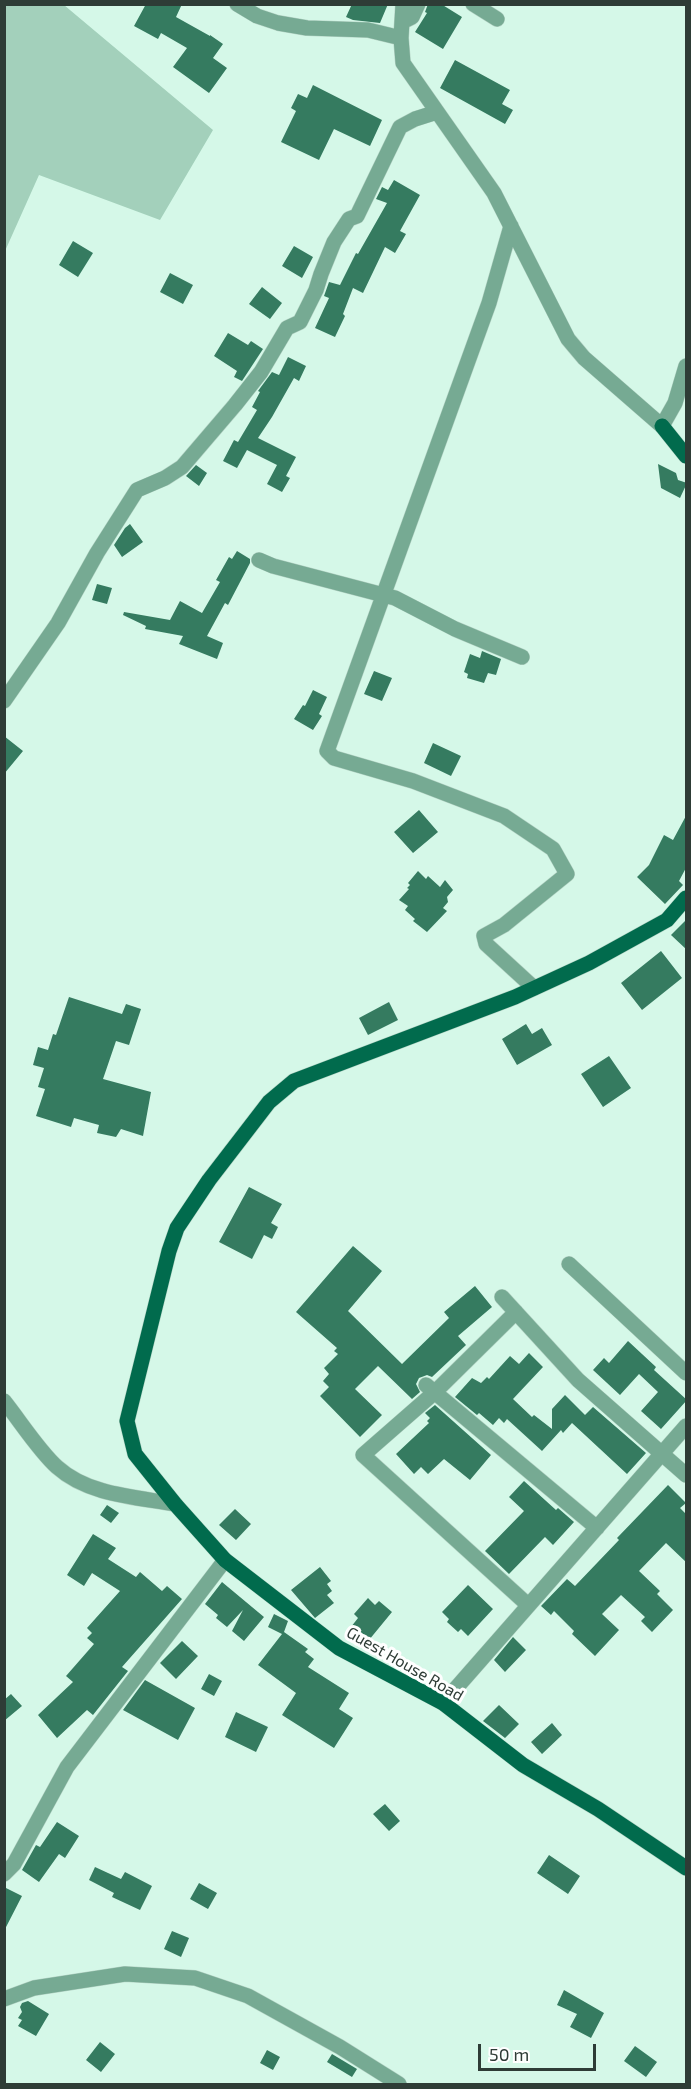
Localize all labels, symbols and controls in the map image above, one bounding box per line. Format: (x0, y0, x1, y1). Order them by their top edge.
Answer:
street label: Guest House Road (343, 1623, 467, 1705)
scale bar (481, 2032, 600, 2070)
text: 50 m (489, 2043, 529, 2065)

